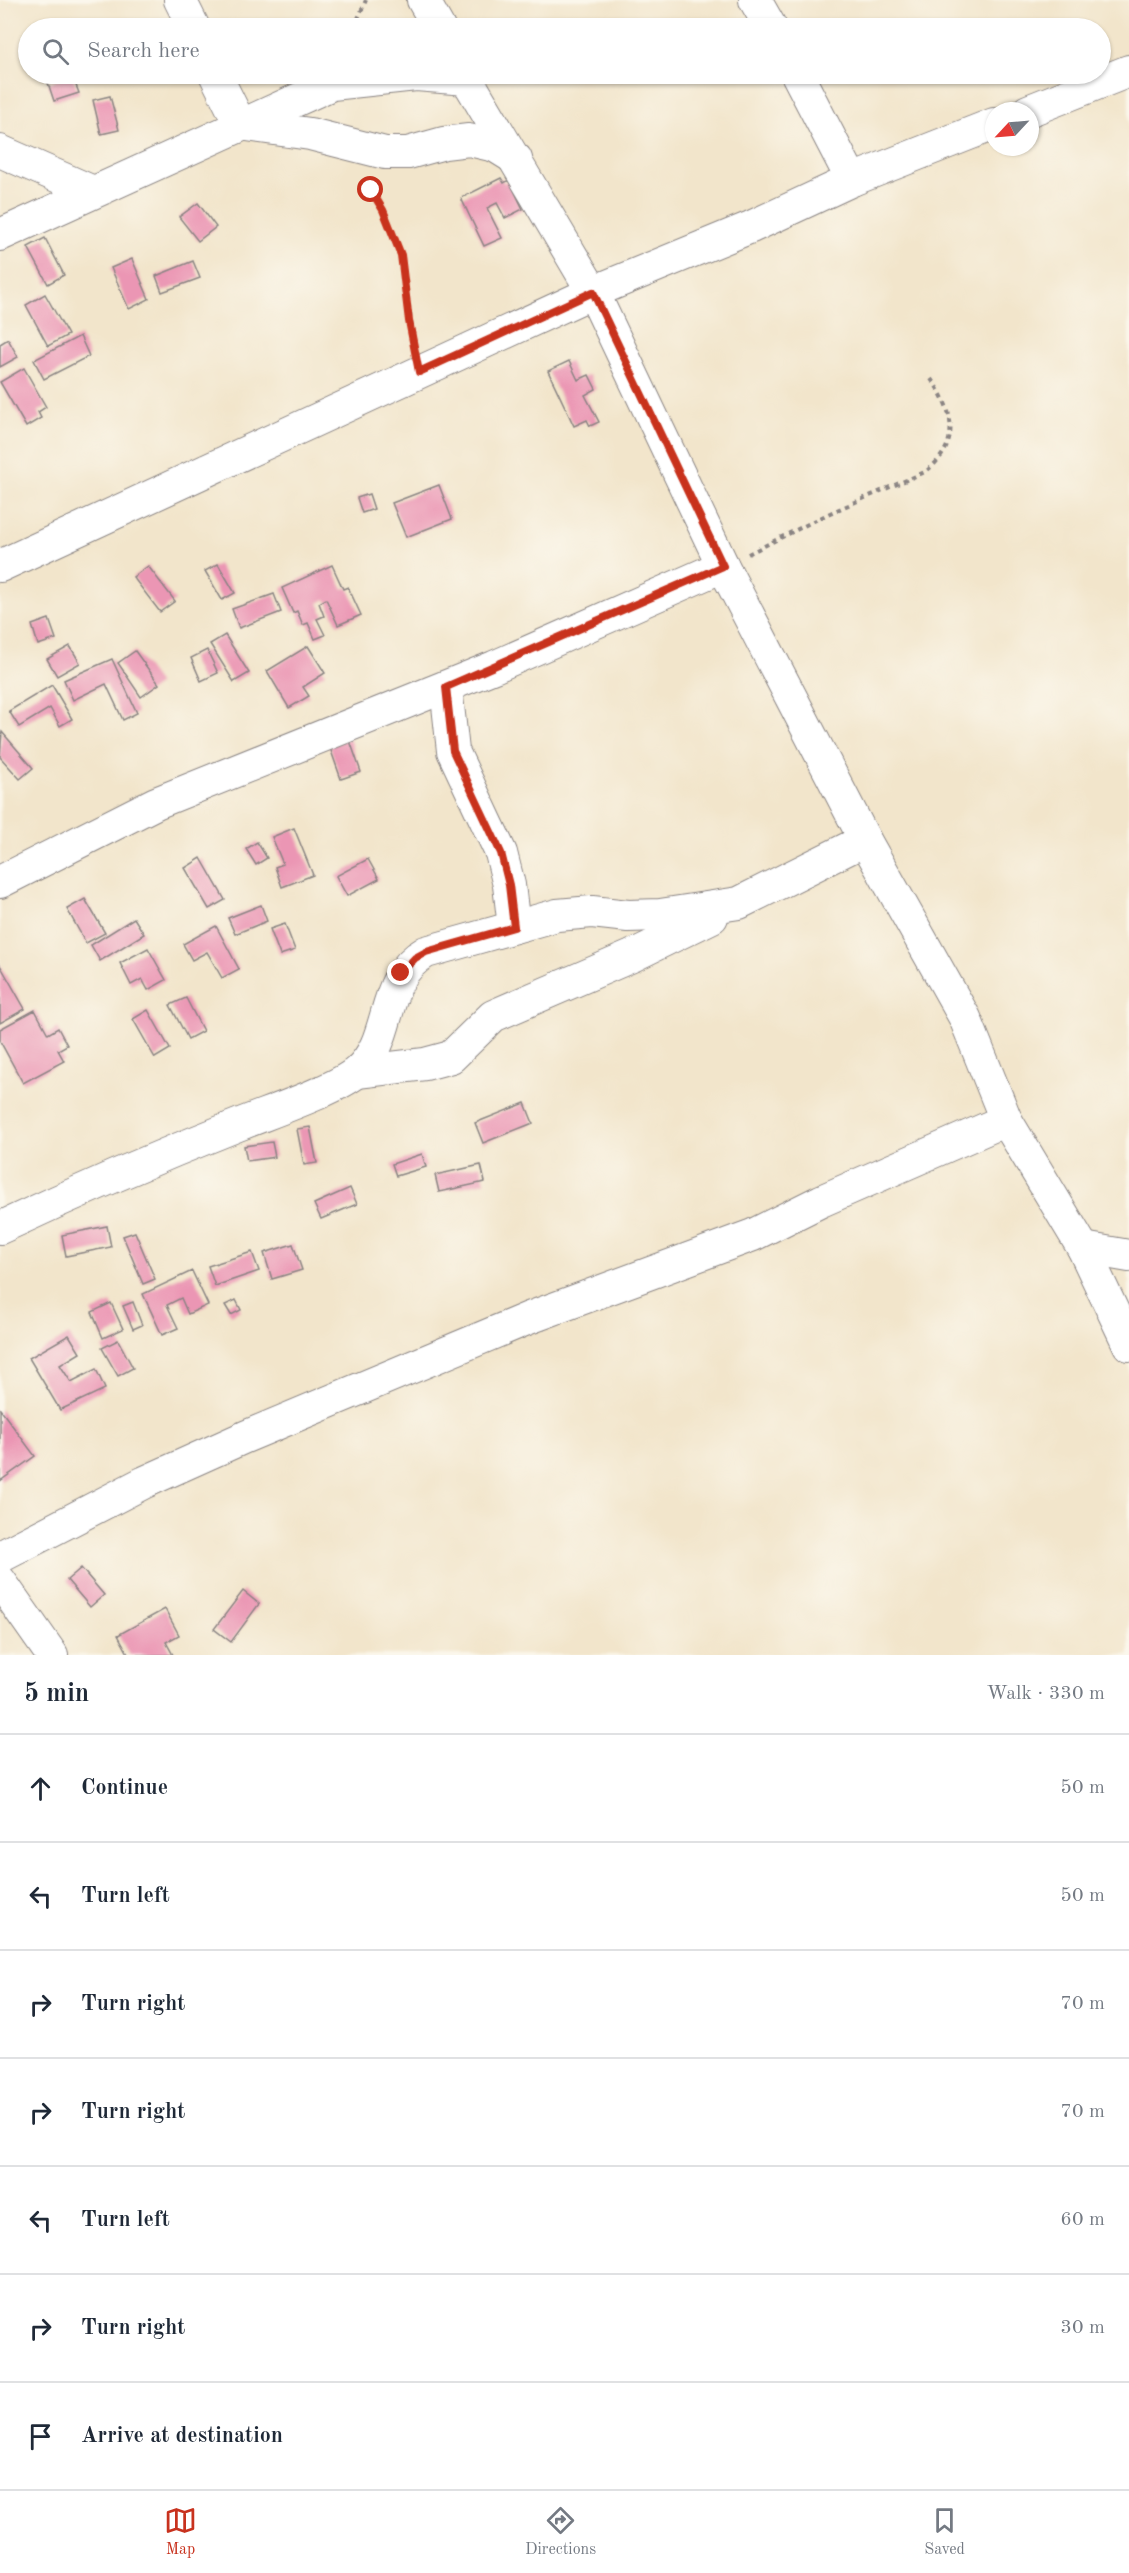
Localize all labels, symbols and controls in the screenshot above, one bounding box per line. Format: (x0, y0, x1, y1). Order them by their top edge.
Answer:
search box (18, 18, 1111, 84)
icon: search (39, 35, 72, 68)
text: Search here (87, 40, 200, 62)
north arrow (985, 102, 1039, 156)
route start (357, 176, 383, 202)
route end (387, 959, 413, 985)
text: 5 min (24, 1681, 89, 1707)
text: Walk · 330 m (986, 1684, 1105, 1704)
icon: ahead (24, 1772, 57, 1805)
text: Continue (81, 1777, 168, 1799)
text: 50 m (1060, 1778, 1105, 1798)
icon: left (24, 1880, 57, 1913)
text: Turn left (81, 1885, 170, 1907)
text: 50 m (1060, 1886, 1105, 1906)
icon: right (24, 1988, 57, 2021)
text: Turn right (81, 1993, 185, 2015)
text: 70 m (1060, 1994, 1105, 2014)
icon: right (24, 2096, 57, 2129)
text: Turn right (81, 2101, 185, 2123)
text: 70 m (1060, 2102, 1105, 2122)
icon: left (24, 2204, 57, 2237)
text: Turn left (81, 2209, 170, 2231)
text: 60 m (1060, 2210, 1105, 2230)
icon: right (24, 2312, 57, 2345)
text: Turn right (81, 2317, 185, 2339)
text: 30 m (1060, 2318, 1105, 2338)
icon: arrive (24, 2420, 57, 2453)
text: Arrive at destination (81, 2425, 283, 2447)
tab: Map (164, 2504, 197, 2560)
tab: Directions (525, 2504, 596, 2560)
tab: Saved (924, 2504, 965, 2560)

